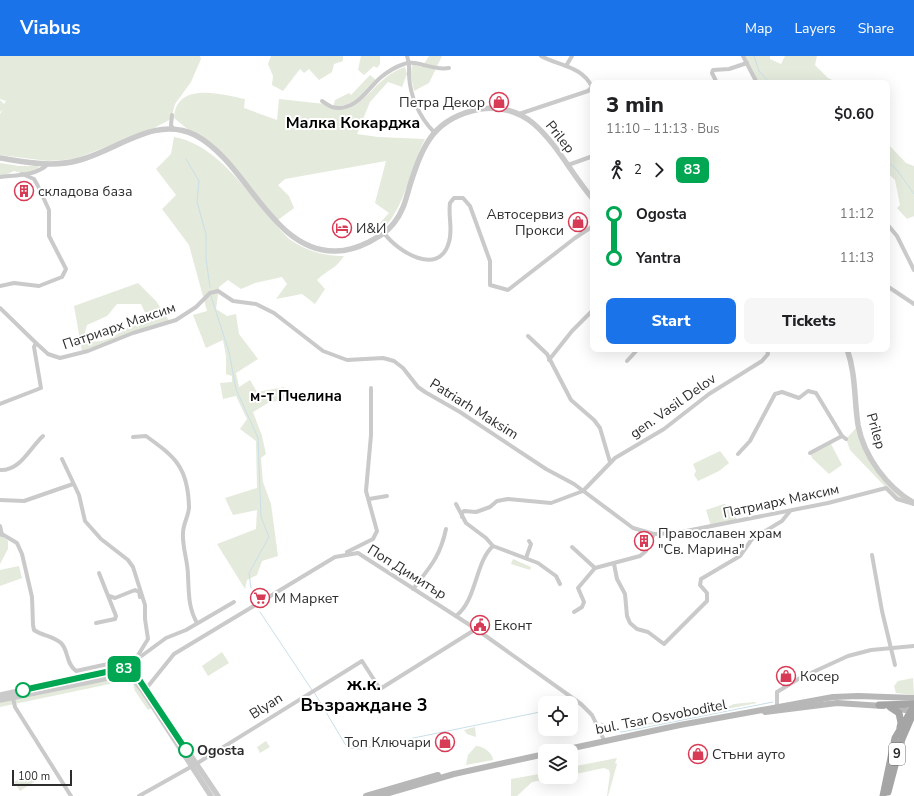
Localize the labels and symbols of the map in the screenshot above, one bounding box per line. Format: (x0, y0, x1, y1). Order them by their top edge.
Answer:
shop icon: Петра Декор (488, 91, 510, 113)
place label: Петра Декор (399, 93, 485, 112)
district label: Малка Кокарджа (286, 112, 420, 134)
street label: Prilep (541, 117, 579, 157)
building icon: складова база (13, 180, 35, 202)
place label: складова база (38, 182, 133, 201)
place label: Автосервиз Прокси (487, 205, 564, 240)
shop icon: Автосервиз Прокси (567, 211, 589, 233)
hotel icon: И&И (331, 217, 353, 239)
place label: И&И (356, 219, 386, 238)
street label: Патриарх Максим (60, 298, 178, 354)
street label: gen. Vasil Delov (626, 369, 721, 443)
street label: Patriarh Maksim (426, 374, 522, 444)
district label: м-т Пчелина (250, 386, 342, 406)
street label: Prilep (862, 411, 890, 451)
street label: Патриарх Максим (721, 479, 841, 523)
place label: Православен храм "Св. Марина" (658, 524, 782, 559)
building icon: Православен храм "Св. Марина" (633, 530, 655, 552)
street label: Поп Димитър (364, 540, 450, 604)
supermarket icon: М Маркет (249, 587, 271, 609)
place label: М Маркет (274, 589, 339, 608)
public building icon: Еконт (469, 614, 491, 636)
place label: Еконт (494, 616, 533, 635)
line badge: 83 (106, 656, 142, 682)
shop icon: Косер (775, 665, 797, 687)
place label: Косер (800, 667, 839, 686)
district label: ж.к. Възраждане 3 (300, 672, 428, 717)
unlabelled marker (15, 682, 31, 698)
street label: Blyan (246, 688, 286, 724)
street label: bul. Tsar Osvoboditel (594, 695, 729, 739)
shop icon: Топ Ключари (434, 731, 456, 753)
place label: Топ Ключари (344, 733, 431, 752)
place label: Ogosta (197, 741, 244, 760)
marker: Ogosta (178, 742, 194, 758)
shop icon: Стъни ауто (687, 743, 709, 765)
road number: 9 (889, 743, 905, 765)
place label: Стъни ауто (712, 745, 786, 764)
scale bar (12, 768, 72, 787)

